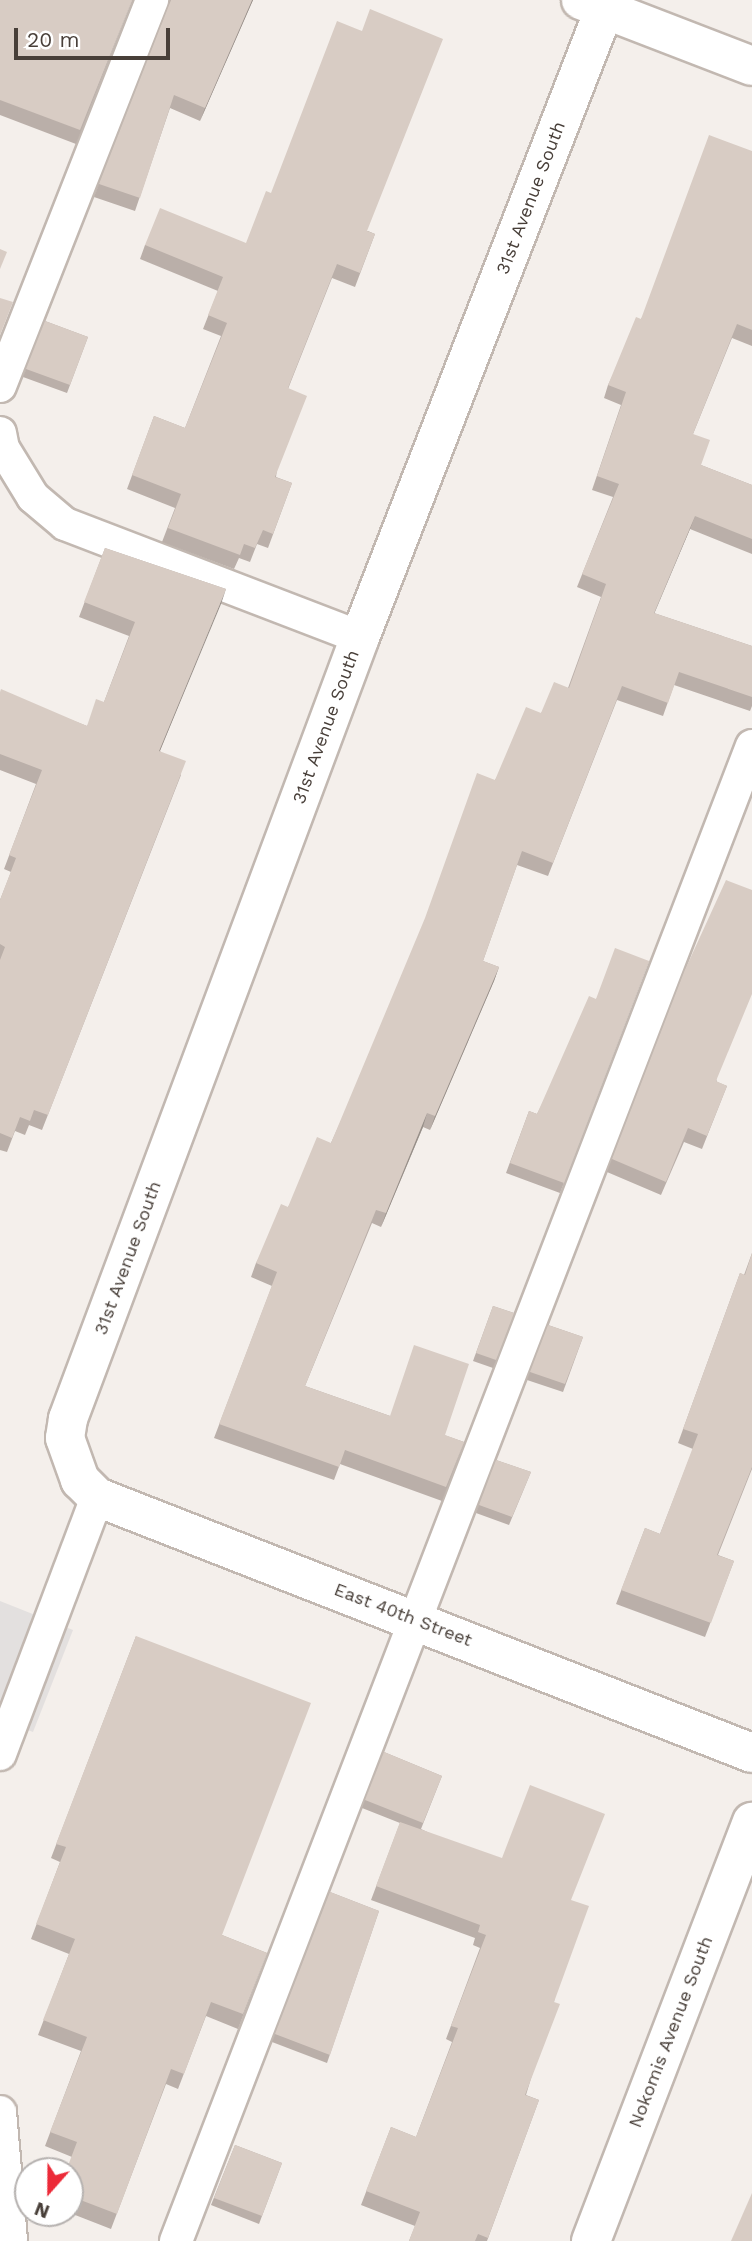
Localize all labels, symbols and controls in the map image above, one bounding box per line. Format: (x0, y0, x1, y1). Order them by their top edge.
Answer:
scale bar (18, 14, 173, 58)
text: 20 m (27, 27, 79, 52)
street label: 31st Avenue South (492, 118, 570, 278)
street label: 31st Avenue South (288, 647, 364, 807)
street label: 31st Avenue South (90, 1178, 166, 1338)
street label: East 40th Street (331, 1579, 475, 1651)
street label: Nokomis Avenue South (624, 1933, 718, 2131)
north arrow (14, 2157, 84, 2227)
text: N (31, 2197, 53, 2223)

